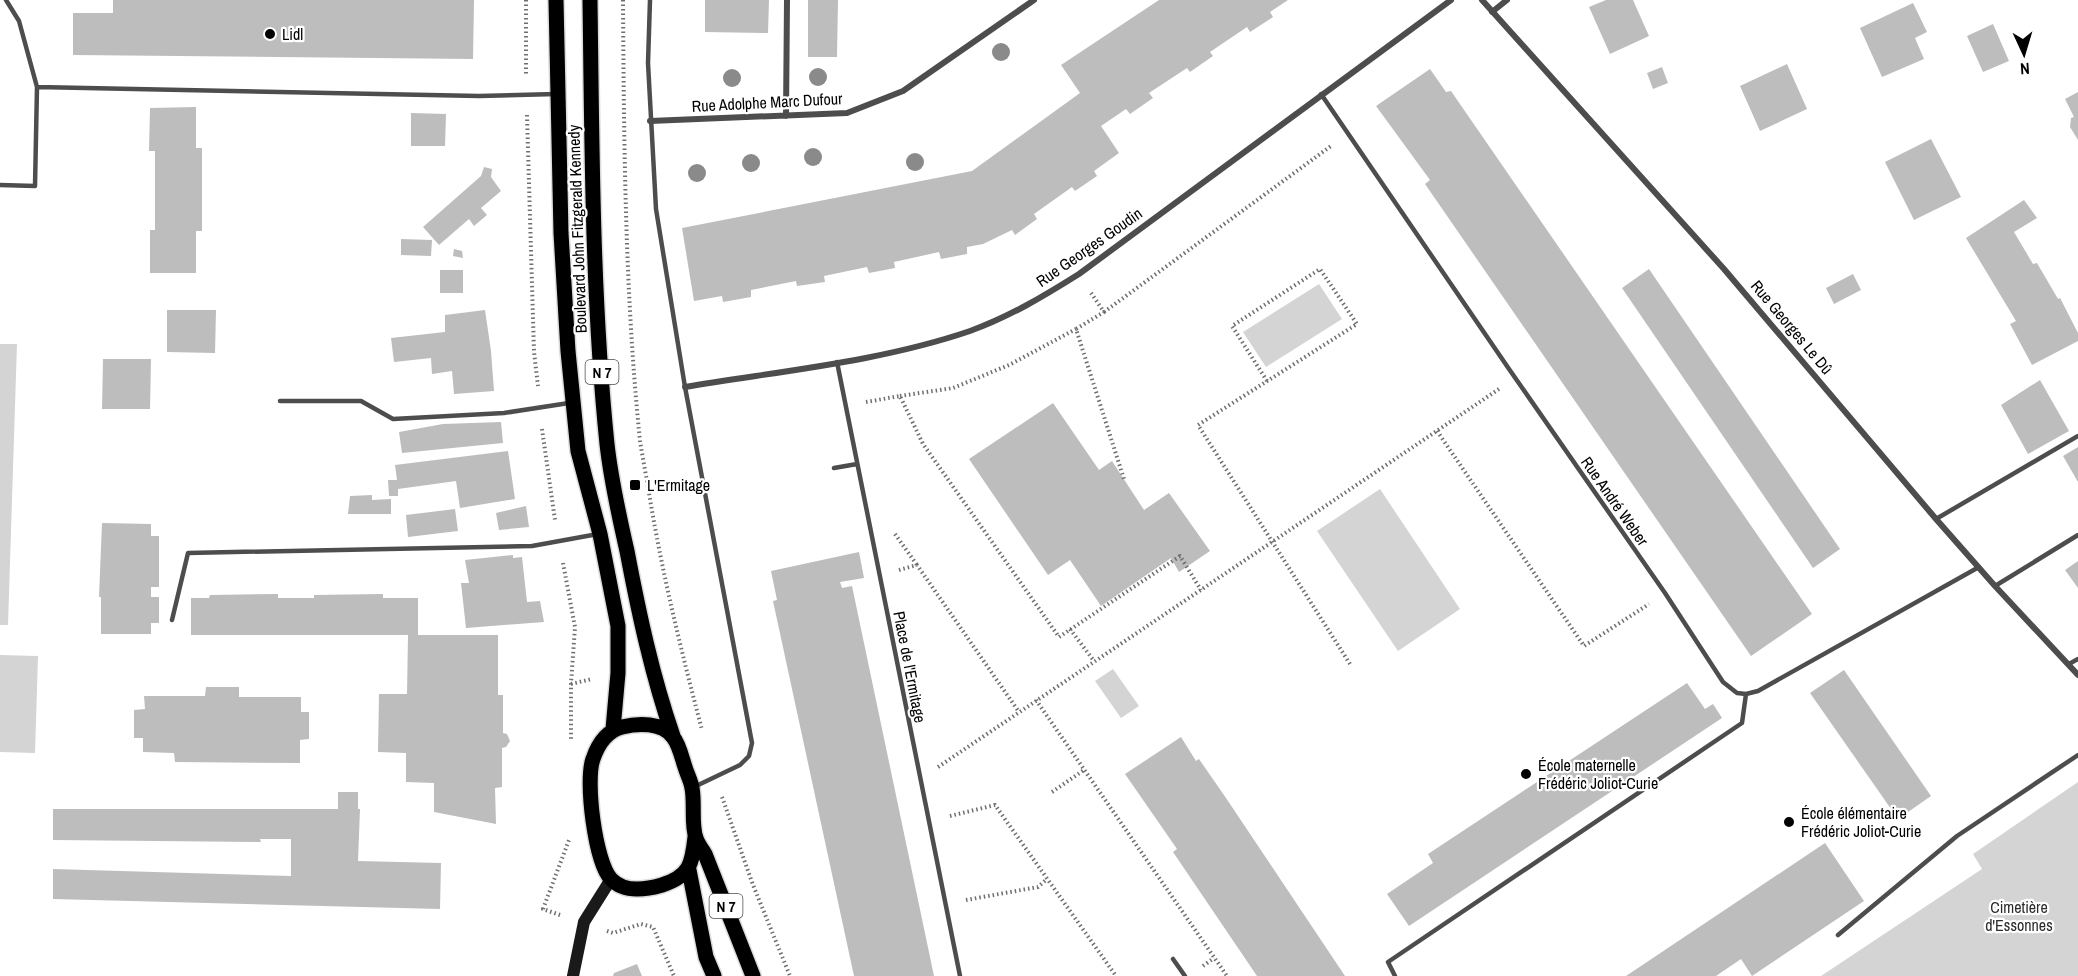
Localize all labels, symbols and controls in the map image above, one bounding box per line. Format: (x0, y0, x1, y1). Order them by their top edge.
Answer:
place label: Lidl (282, 23, 303, 45)
north arrow (1994, 24, 2054, 84)
marker: Lidl (263, 27, 277, 41)
text: N (2020, 58, 2031, 80)
street label: Rue Adolphe Marc Dufour (691, 87, 844, 117)
street label: Boulevard John Fitzgerald Kennedy (562, 124, 592, 334)
street label: Rue Georges Goudin (1032, 202, 1146, 292)
street label: Rue Georges Le Dû (1746, 275, 1838, 379)
road number: N 7 (586, 360, 618, 384)
street label: Rue André Weber (1576, 452, 1654, 550)
place label: L'Ermitage (647, 474, 710, 496)
marker: L'Ermitage (628, 478, 642, 492)
street label: Place de l'Ermitage (888, 609, 932, 725)
place label: École maternelle Frédéric Joliot-Curie (1538, 754, 1658, 794)
marker: École maternelle Frédéric Joliot-Curie (1519, 767, 1533, 781)
place label: École élémentaire Frédéric Joliot-Curie (1801, 802, 1921, 842)
marker: École élémentaire Frédéric Joliot-Curie (1782, 815, 1796, 829)
road number: N 7 (710, 894, 742, 918)
park label: Cimetière d'Essonnes (1985, 896, 2053, 936)

